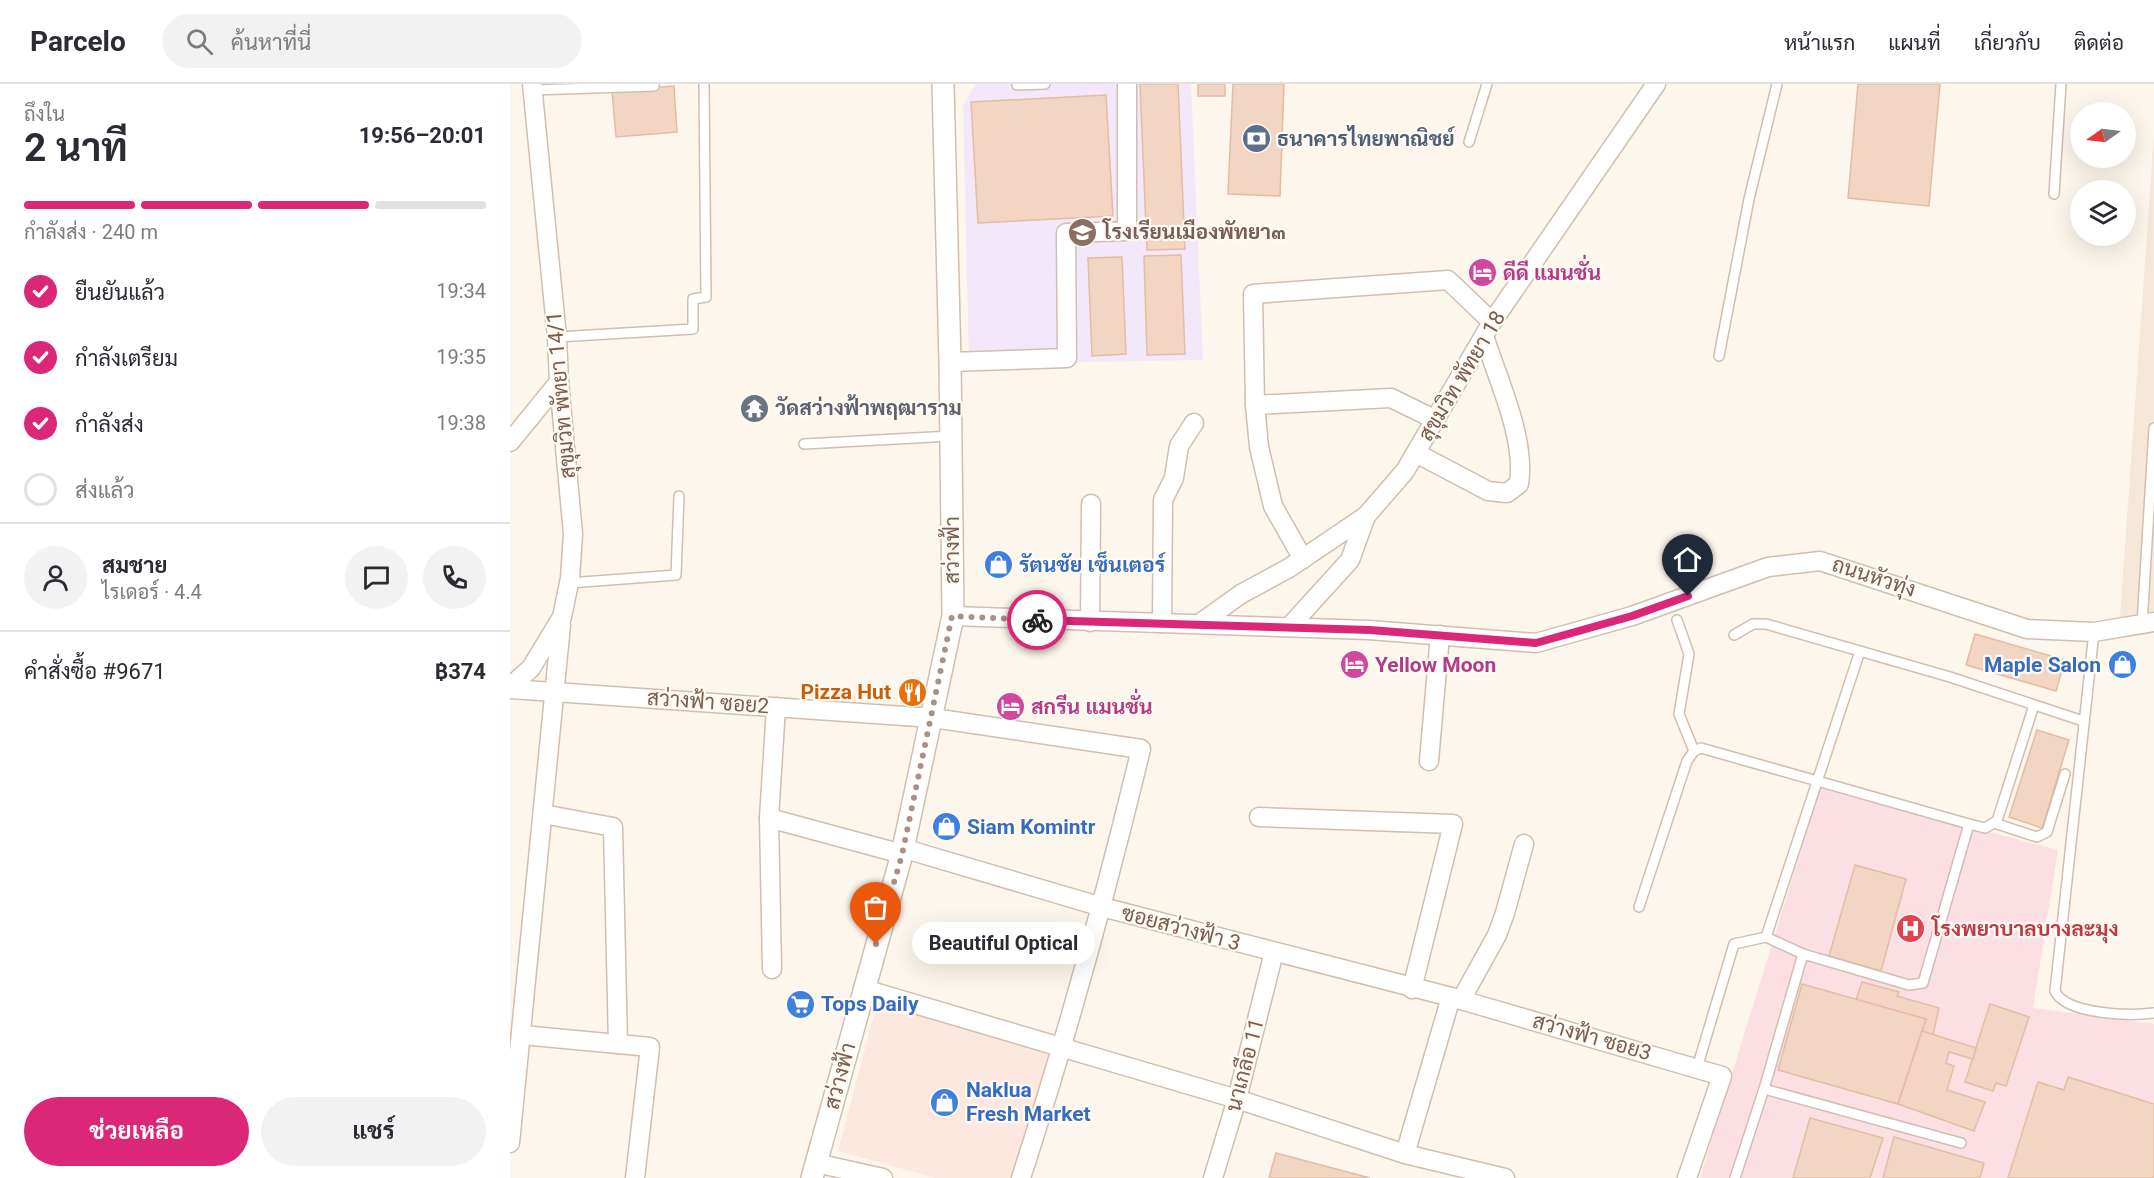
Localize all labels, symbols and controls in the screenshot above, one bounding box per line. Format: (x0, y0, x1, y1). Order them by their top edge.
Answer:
search box (162, 14, 582, 68)
text: Parcelo (30, 25, 126, 58)
icon: search (183, 25, 216, 58)
text: ค้นหาที่นี่ (231, 30, 311, 55)
text: หน้าแรก (1784, 31, 1855, 55)
text: แผนที่ (1888, 31, 1941, 55)
text: เกี่ยวกับ (1974, 31, 2041, 55)
text: ติดต่อ (2074, 31, 2124, 55)
text: ถึงใน (24, 102, 65, 126)
north arrow (2070, 102, 2136, 168)
map controls (2070, 102, 2136, 246)
text: 19:56–20:01 (359, 123, 486, 148)
bank icon: ธนาคารไทยพาณิชย์ (1240, 123, 1272, 155)
text: 2 นาที (24, 125, 128, 171)
place label: ธนาคารไทยพาณิชย์ (1277, 125, 1456, 151)
button: layers (2070, 180, 2136, 246)
school or university icon: โรงเรียนเมืองพัทยา๓ (1066, 216, 1098, 248)
place label: โรงเรียนเมืองพัทยา๓ (1101, 218, 1286, 244)
text: กำลังส่ง · 240 m (24, 220, 158, 244)
place label: ดีดี แมนชั่น (1503, 254, 1601, 285)
hotel icon: ดีดี แมนชั่น (1466, 257, 1498, 289)
icon: check (24, 275, 57, 308)
text: 19:34 (436, 279, 486, 303)
text: ยืนยันแล้ว (75, 280, 165, 305)
street label: สุขุมวิท พัทยา 18 (1414, 307, 1512, 446)
street label: สุขุมวิท พัทยา 14/1 (542, 310, 582, 480)
icon: check (24, 341, 57, 374)
text: 19:35 (436, 345, 486, 369)
text: กำลังเตรียม (75, 346, 178, 371)
temple icon: วัดสว่างฟ้าพฤฒาราม (738, 392, 770, 424)
place label: วัดสว่างฟ้าพฤฒาราม (775, 394, 962, 420)
icon: check (24, 407, 57, 440)
text: 19:38 (436, 411, 486, 435)
text: กำลังส่ง (75, 412, 144, 437)
text: ส่งแล้ว (75, 478, 135, 503)
street label: สว่างฟ้า (938, 516, 964, 584)
pin (1662, 534, 1713, 596)
icon: home (1671, 543, 1704, 576)
button: person (24, 546, 87, 609)
button: chat (345, 546, 408, 609)
button: phone (423, 546, 486, 609)
shop icon: รัตนชัย เซ็นเตอร์ (982, 549, 1014, 581)
place label: รัตนชัย เซ็นเตอร์ (1019, 551, 1167, 577)
street label: ถนนหัวทุ่ง (1829, 552, 1919, 604)
text: สมชาย (102, 553, 168, 578)
text: ไรเดอร์ · 4.4 (102, 580, 202, 604)
courier (1007, 590, 1067, 650)
icon: bike (1021, 604, 1054, 637)
hotel icon: Yellow Moon (1338, 649, 1370, 681)
shop icon: Maple Salon (2106, 649, 2138, 681)
place label: Yellow Moon (1375, 653, 1496, 677)
place label: Maple Salon (1984, 653, 2101, 677)
text: คำสั่งซื้อ #9671 (24, 659, 166, 684)
text: ฿374 (435, 659, 486, 684)
restaurant icon: Pizza Hut (896, 676, 928, 708)
place label: Pizza Hut (800, 680, 891, 704)
street label: สว่างฟ้า ซอย2 (646, 684, 770, 718)
place label: สกรีน แมนชั่น (1031, 688, 1153, 719)
hotel icon: สกรีน แมนชั่น (994, 691, 1026, 723)
shop icon: Siam Komintr (930, 811, 962, 843)
place label: Siam Komintr (967, 815, 1096, 839)
pin (850, 882, 901, 944)
icon: bag (859, 891, 892, 924)
street label: ซอยสว่างฟ้า 3 (1119, 899, 1244, 955)
hospital icon: โรงพยาบาลบางละมุง (1895, 913, 1927, 945)
place label: โรงพยาบาลบางละมุง (1930, 915, 2119, 944)
callout: Beautiful Optical (912, 923, 1095, 965)
text: Beautiful Optical (929, 931, 1078, 955)
supermarket icon: Tops Daily (784, 988, 816, 1020)
place label: Tops Daily (821, 992, 919, 1016)
street label: สว่างฟ้า ซอย3 (1530, 1007, 1655, 1065)
street label: นาเกลือ 11 (1219, 1015, 1269, 1114)
street label: สว่างฟ้า (818, 1040, 860, 1112)
place label: Naklua Fresh Market (966, 1078, 1091, 1126)
shop icon: Naklua Fresh Market (929, 1086, 961, 1118)
button: ช่วยเหลือ (24, 1097, 249, 1166)
button: แชร์ (261, 1097, 486, 1166)

